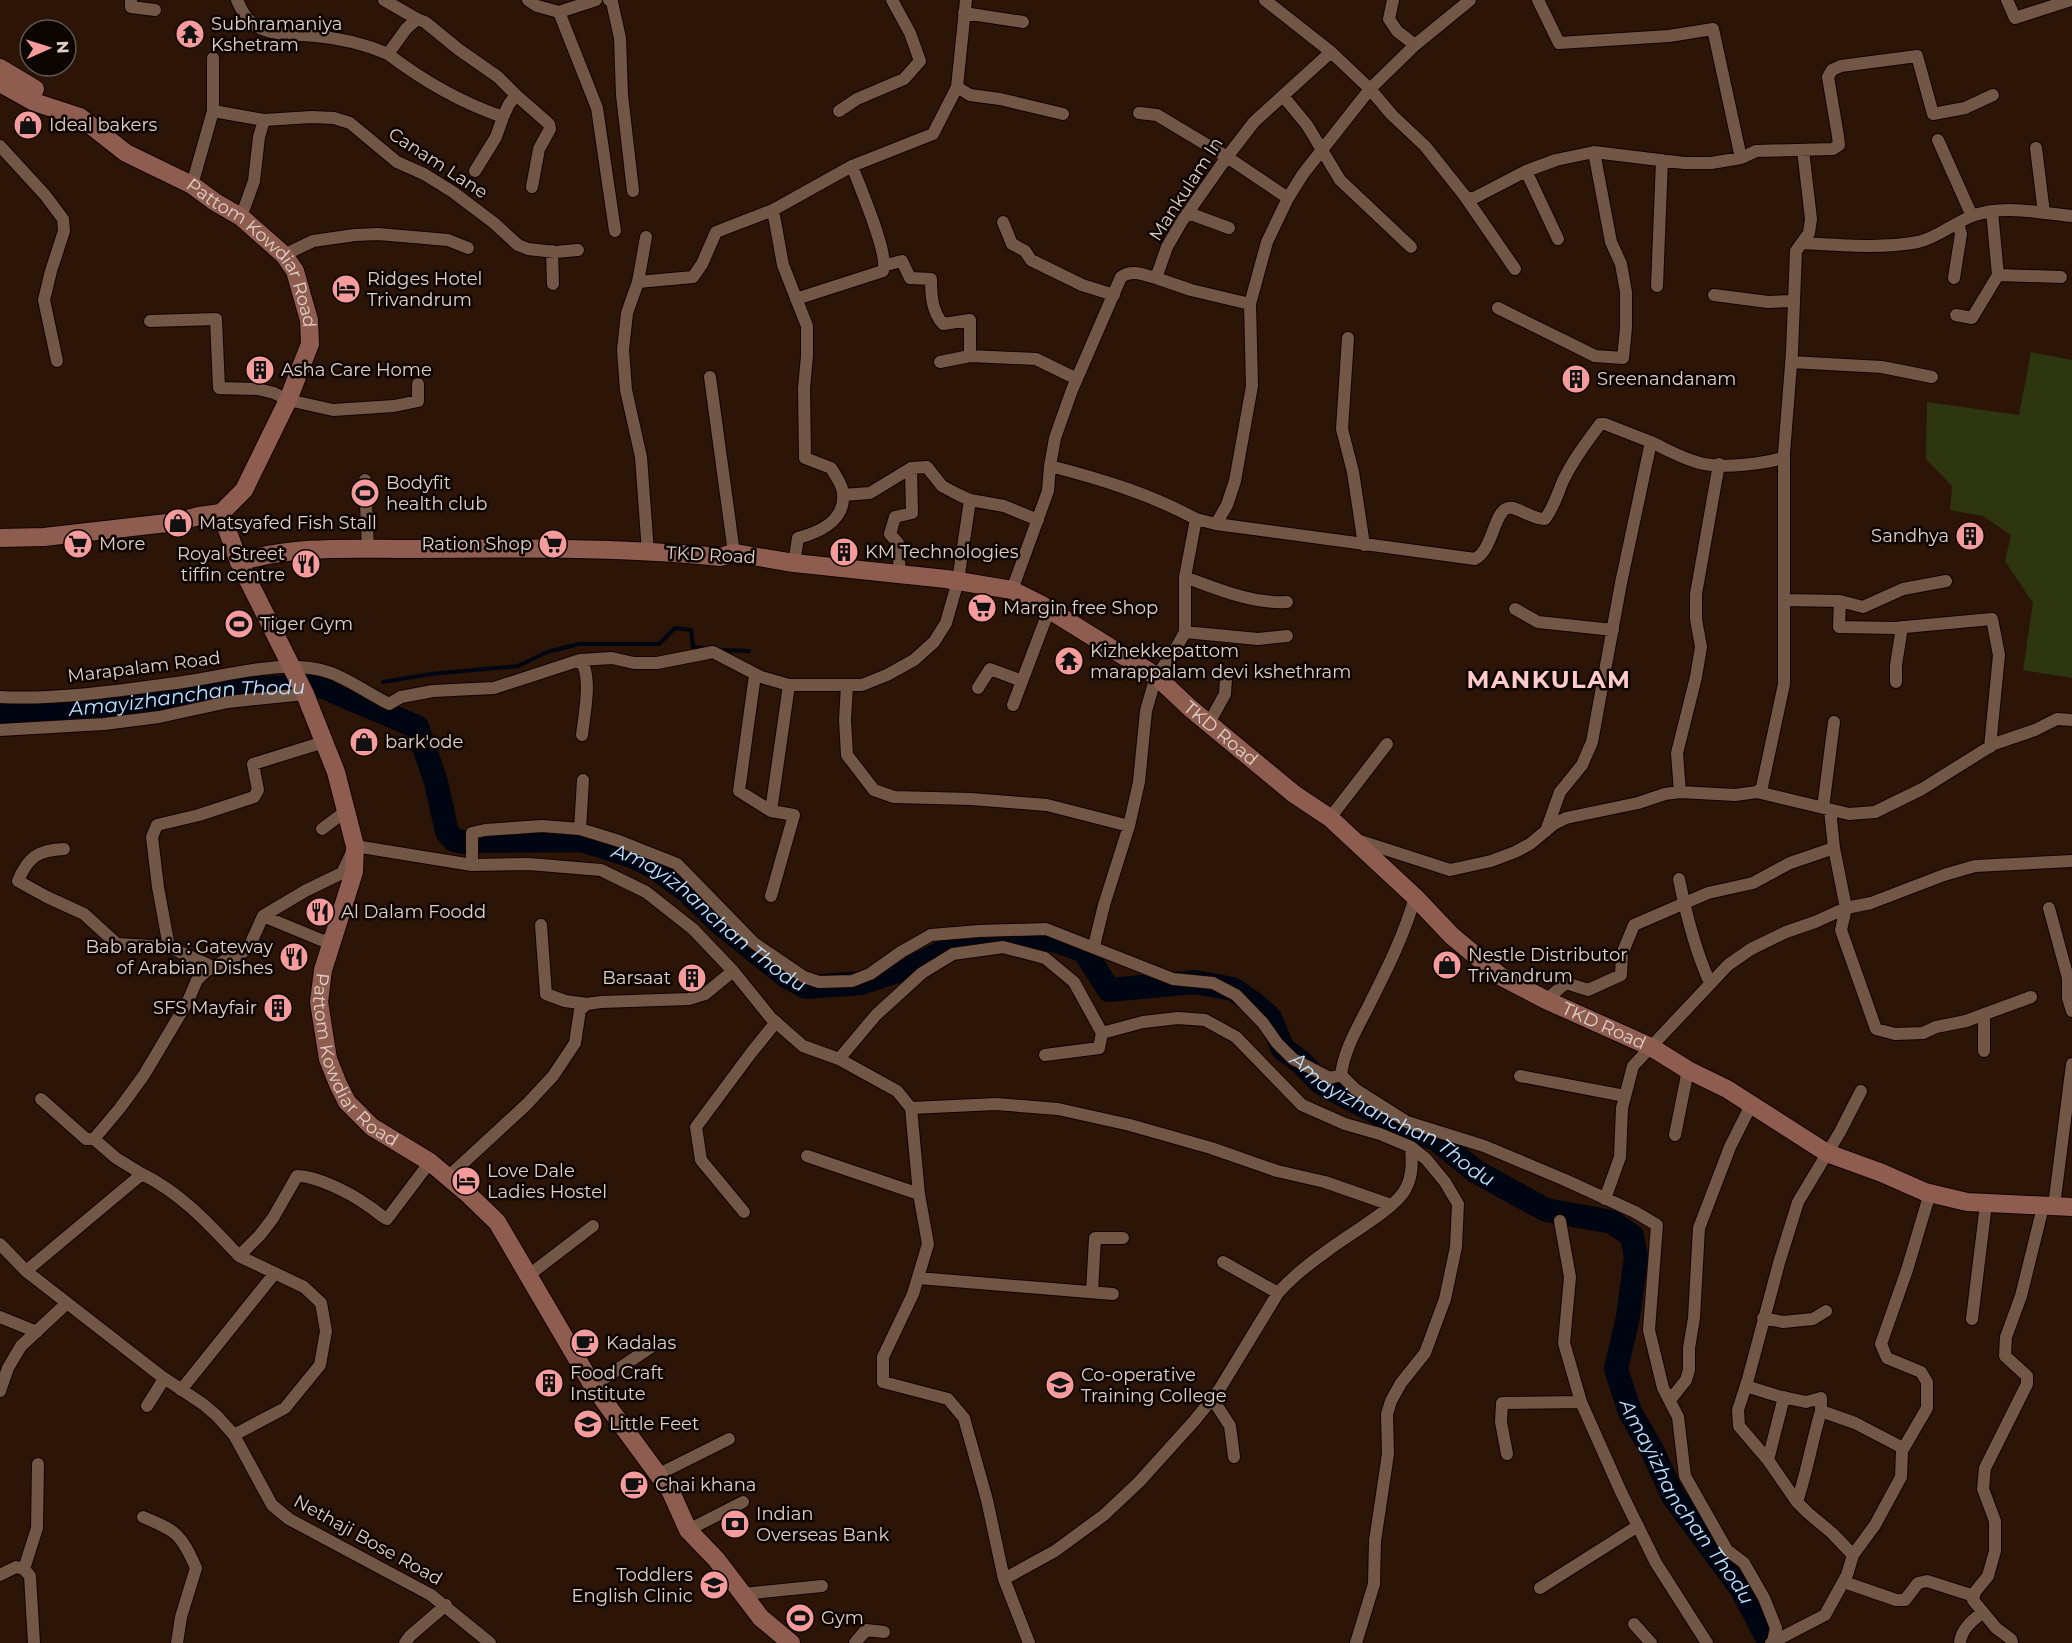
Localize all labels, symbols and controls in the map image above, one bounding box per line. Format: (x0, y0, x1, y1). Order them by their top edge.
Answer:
place label: Subhramaniya Kshetram (211, 13, 342, 56)
north arrow (18, 18, 78, 78)
temple icon: Subhramaniya Kshetram (174, 18, 206, 50)
text: N (53, 40, 72, 54)
shop icon: Ideal bakers (12, 109, 44, 141)
place label: Ideal bakers (49, 114, 158, 136)
street label: Canam Lane (384, 123, 492, 203)
street label: Mankulam ln (1144, 133, 1228, 245)
street label: Pattom Kowdiar Road (182, 174, 320, 328)
place label: Ridges Hotel Trivandrum (367, 268, 482, 311)
hotel icon: Ridges Hotel Trivandrum (330, 273, 362, 305)
building icon: Asha Care Home (244, 354, 276, 386)
place label: Asha Care Home (281, 359, 432, 381)
building icon: Sreenandanam (1560, 363, 1592, 395)
place label: Sreenandanam (1597, 368, 1736, 390)
place label: Bodyfit health club (386, 472, 487, 515)
sports icon: Bodyfit health club (349, 477, 381, 509)
shop icon: Matsyafed Fish Stall (162, 507, 194, 539)
place label: Matsyafed Fish Stall (199, 512, 377, 534)
building icon: Sandhya (1954, 520, 1986, 552)
place label: Sandhya (1871, 525, 1949, 547)
supermarket icon: More (62, 528, 94, 560)
supermarket icon: Ration Shop (537, 528, 569, 560)
place label: More (99, 533, 145, 555)
place label: Ration Shop (421, 533, 532, 555)
building icon: KM Technologies (828, 536, 860, 568)
place label: KM Technologies (865, 541, 1019, 563)
street label: TKD Road (666, 542, 756, 568)
place label: Royal Street tiffin centre (177, 543, 285, 586)
restaurant icon: Royal Street tiffin centre (290, 548, 322, 580)
supermarket icon: Margin free Shop (966, 592, 998, 624)
place label: Margin free Shop (1003, 597, 1158, 619)
sports icon: Tiger Gym (223, 608, 255, 640)
place label: Tiger Gym (260, 613, 353, 635)
place label: Kizhekkepattom marappalam devi kshethram (1090, 640, 1351, 683)
temple icon: Kizhekkepattom marappalam devi kshethram (1053, 645, 1085, 677)
street label: Marapalam Road (66, 647, 222, 687)
district label: MANKULAM (1466, 665, 1632, 694)
water label: Amayizhanchan Thodu (67, 675, 306, 721)
street label: TKD Road (1179, 696, 1262, 771)
shop icon: bark'ode (348, 726, 380, 758)
place label: bark'ode (385, 731, 463, 753)
water label: Amayizhanchan Thodu (608, 838, 810, 997)
restaurant icon: Al Dalam Foodd (304, 896, 336, 928)
place label: Al Dalam Foodd (341, 901, 486, 923)
place label: Bab arabia : Gateway of Arabian Dishes (86, 936, 273, 979)
restaurant icon: Bab arabia : Gateway of Arabian Dishes (278, 941, 310, 973)
place label: Nestle Distributor Trivandrum (1468, 944, 1628, 987)
shop icon: Nestle Distributor Trivandrum (1431, 949, 1463, 981)
building icon: Barsaat (676, 962, 708, 994)
place label: Barsaat (602, 967, 671, 989)
street label: Pattom Kowdiar Road (308, 972, 402, 1151)
building icon: SFS Mayfair (262, 992, 294, 1024)
place label: SFS Mayfair (153, 997, 257, 1019)
street label: TKD Road (1558, 998, 1649, 1054)
water label: Amayizhanchan Thodu (1285, 1046, 1499, 1191)
place label: Love Dale Ladies Hostel (487, 1160, 607, 1203)
hotel icon: Love Dale Ladies Hostel (450, 1165, 482, 1197)
cafe icon: Kadalas (569, 1327, 601, 1359)
place label: Kadalas (606, 1332, 676, 1354)
place label: Food Craft Institute (570, 1362, 664, 1405)
place label: Co-operative Training College (1081, 1364, 1227, 1407)
building icon: Food Craft Institute (533, 1367, 565, 1399)
school or university icon: Co-operative Training College (1044, 1369, 1076, 1401)
water label: Amayizhanchan Thodu (1615, 1396, 1759, 1608)
school or university icon: Little Feet (572, 1408, 604, 1440)
place label: Little Feet (609, 1413, 699, 1435)
cafe icon: Chai khana (618, 1469, 650, 1501)
place label: Chai khana (655, 1474, 756, 1496)
street label: Nethaji Bose Road (290, 1490, 446, 1590)
place label: Indian Overseas Bank (756, 1503, 890, 1546)
bank icon: Indian Overseas Bank (719, 1508, 751, 1540)
place label: Toddlers English Clinic (572, 1564, 693, 1607)
school or university icon: Toddlers English Clinic (698, 1569, 730, 1601)
sports icon: Gym (784, 1602, 816, 1634)
place label: Gym (821, 1607, 864, 1629)

